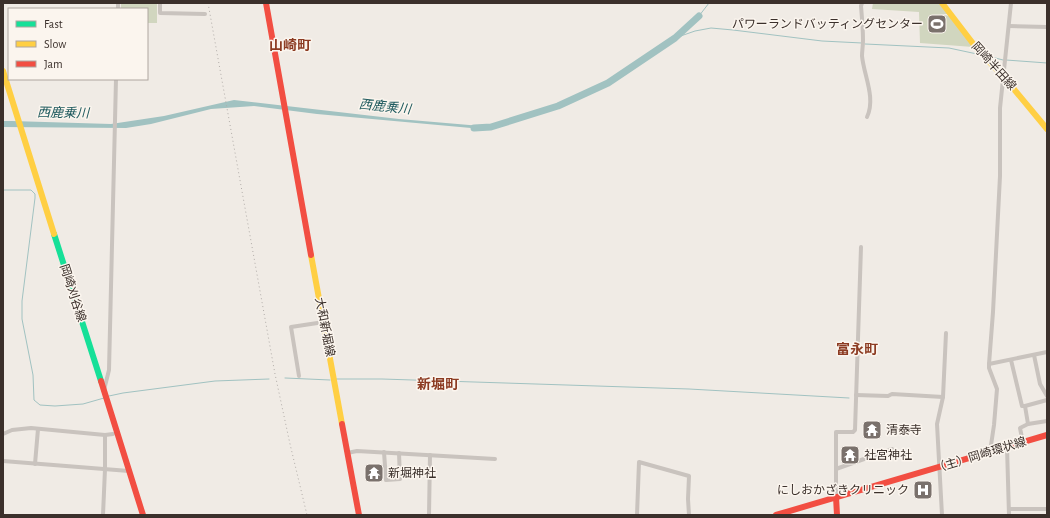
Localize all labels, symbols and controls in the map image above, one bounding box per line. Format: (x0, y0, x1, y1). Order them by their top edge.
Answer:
legend (8, 8, 148, 80)
sports icon: パワーランドバッティングセンター (926, 13, 948, 35)
place label: パワーランドバッティングセンター (732, 17, 923, 30)
text: Fast (44, 18, 63, 30)
text: Slow (44, 38, 66, 50)
district label: 山崎町 (269, 38, 311, 53)
street label: 岡崎半田線 (969, 39, 1019, 92)
text: Jam (44, 58, 63, 70)
water label: 西鹿乗川 (358, 97, 413, 117)
water label: 西鹿乗川 (37, 106, 91, 120)
street label: 岡崎刈谷線 (58, 262, 89, 323)
street label: 大和新堀線 (313, 296, 338, 358)
district label: 富永町 (836, 342, 878, 357)
district label: 新堀町 (417, 377, 459, 392)
temple icon: 清泰寺 (861, 419, 883, 441)
place label: 清泰寺 (886, 423, 922, 436)
street label: （主）岡崎環状線 (932, 434, 1028, 475)
temple icon: 社宮神社 (839, 444, 861, 466)
place label: 社宮神社 (864, 449, 912, 461)
temple icon: 新堀神社 (363, 462, 385, 484)
place label: 新堀神社 (388, 467, 436, 479)
hospital icon: にしおかざきクリニック (912, 479, 934, 501)
place label: にしおかざきクリニック (777, 483, 909, 496)

